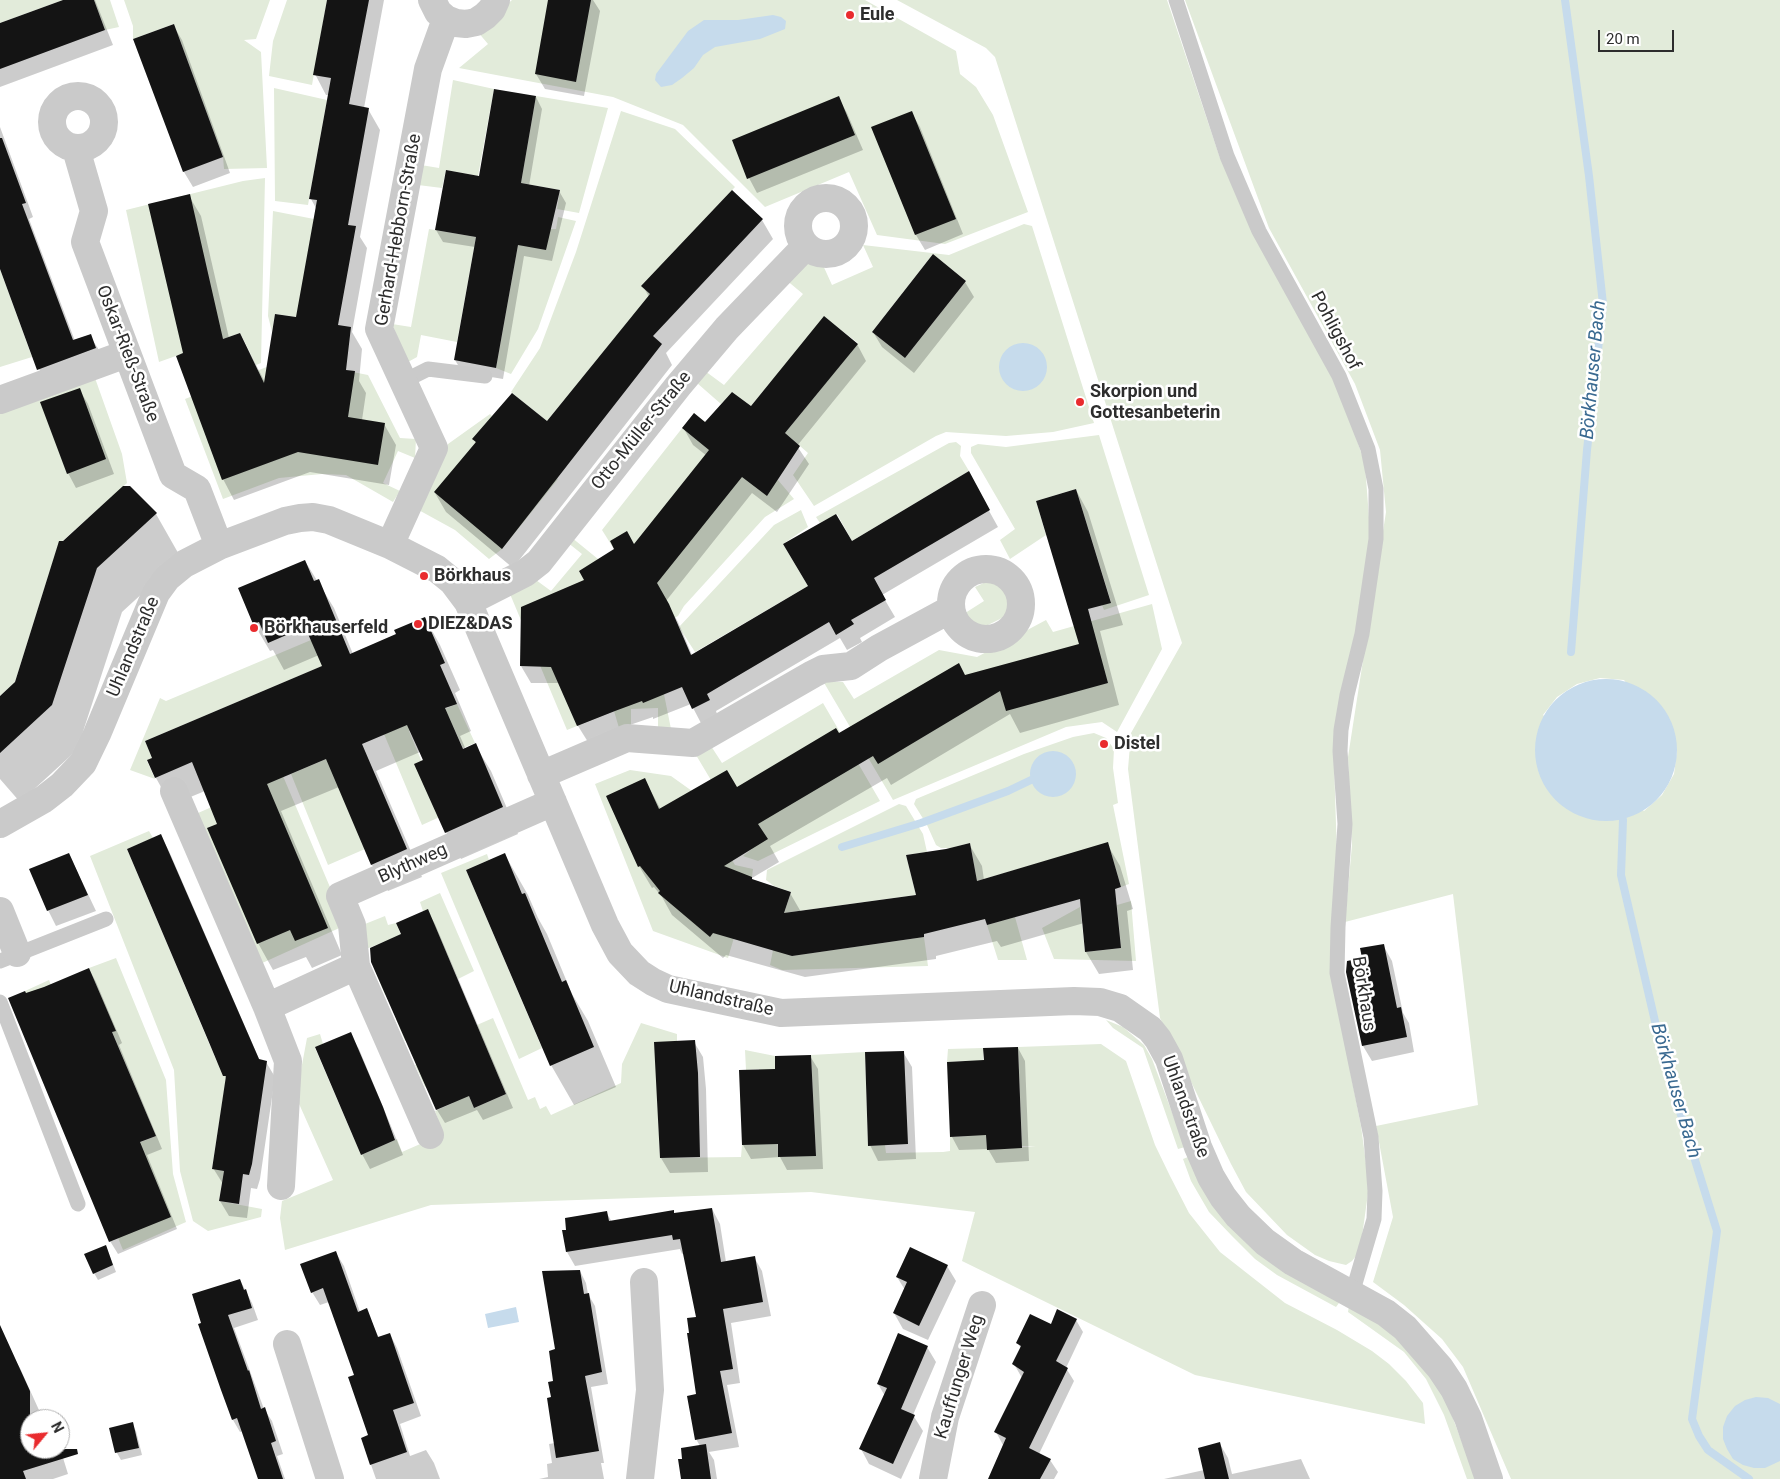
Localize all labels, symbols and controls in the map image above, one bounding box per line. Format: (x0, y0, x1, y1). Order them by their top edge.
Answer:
place label: Eule (860, 4, 895, 26)
marker: Eule (844, 9, 856, 21)
scale bar (1600, 20, 1676, 52)
text: 20 m (1606, 30, 1640, 48)
street label: Gerhard-Hebborn-Straße (371, 132, 427, 328)
street label: Oskar-Rieß-Straße (91, 283, 163, 425)
street label: Pohligshof (1305, 288, 1365, 374)
water label: Börkhauser Bach (1577, 300, 1611, 440)
street label: Otto-Müller-Straße (587, 367, 697, 495)
place label: Skorpion und Gottesanbeterin (1090, 381, 1220, 424)
marker: Skorpion und Gottesanbeterin (1074, 396, 1086, 408)
place label: Börkhaus (434, 565, 511, 587)
marker: Börkhaus (418, 570, 430, 582)
street label: Uhlandstraße (103, 594, 165, 700)
place label: DIEZ&DAS (428, 613, 513, 635)
place label: Börkhauserfeld (264, 617, 388, 639)
marker: DIEZ&DAS (412, 618, 424, 630)
marker: Börkhauserfeld (248, 622, 260, 634)
place label: Distel (1114, 733, 1160, 755)
marker: Distel (1098, 738, 1110, 750)
street label: Blythweg (375, 839, 451, 889)
street label: Börkhaus (1346, 955, 1380, 1033)
street label: Uhlandstraße (667, 976, 775, 1022)
water label: Börkhauser Bach (1645, 1021, 1705, 1161)
street label: Uhlandstraße (1157, 1053, 1213, 1161)
street label: Kauffunger Weg (931, 1312, 989, 1442)
north arrow (20, 1409, 70, 1459)
text: N (48, 1419, 67, 1436)

